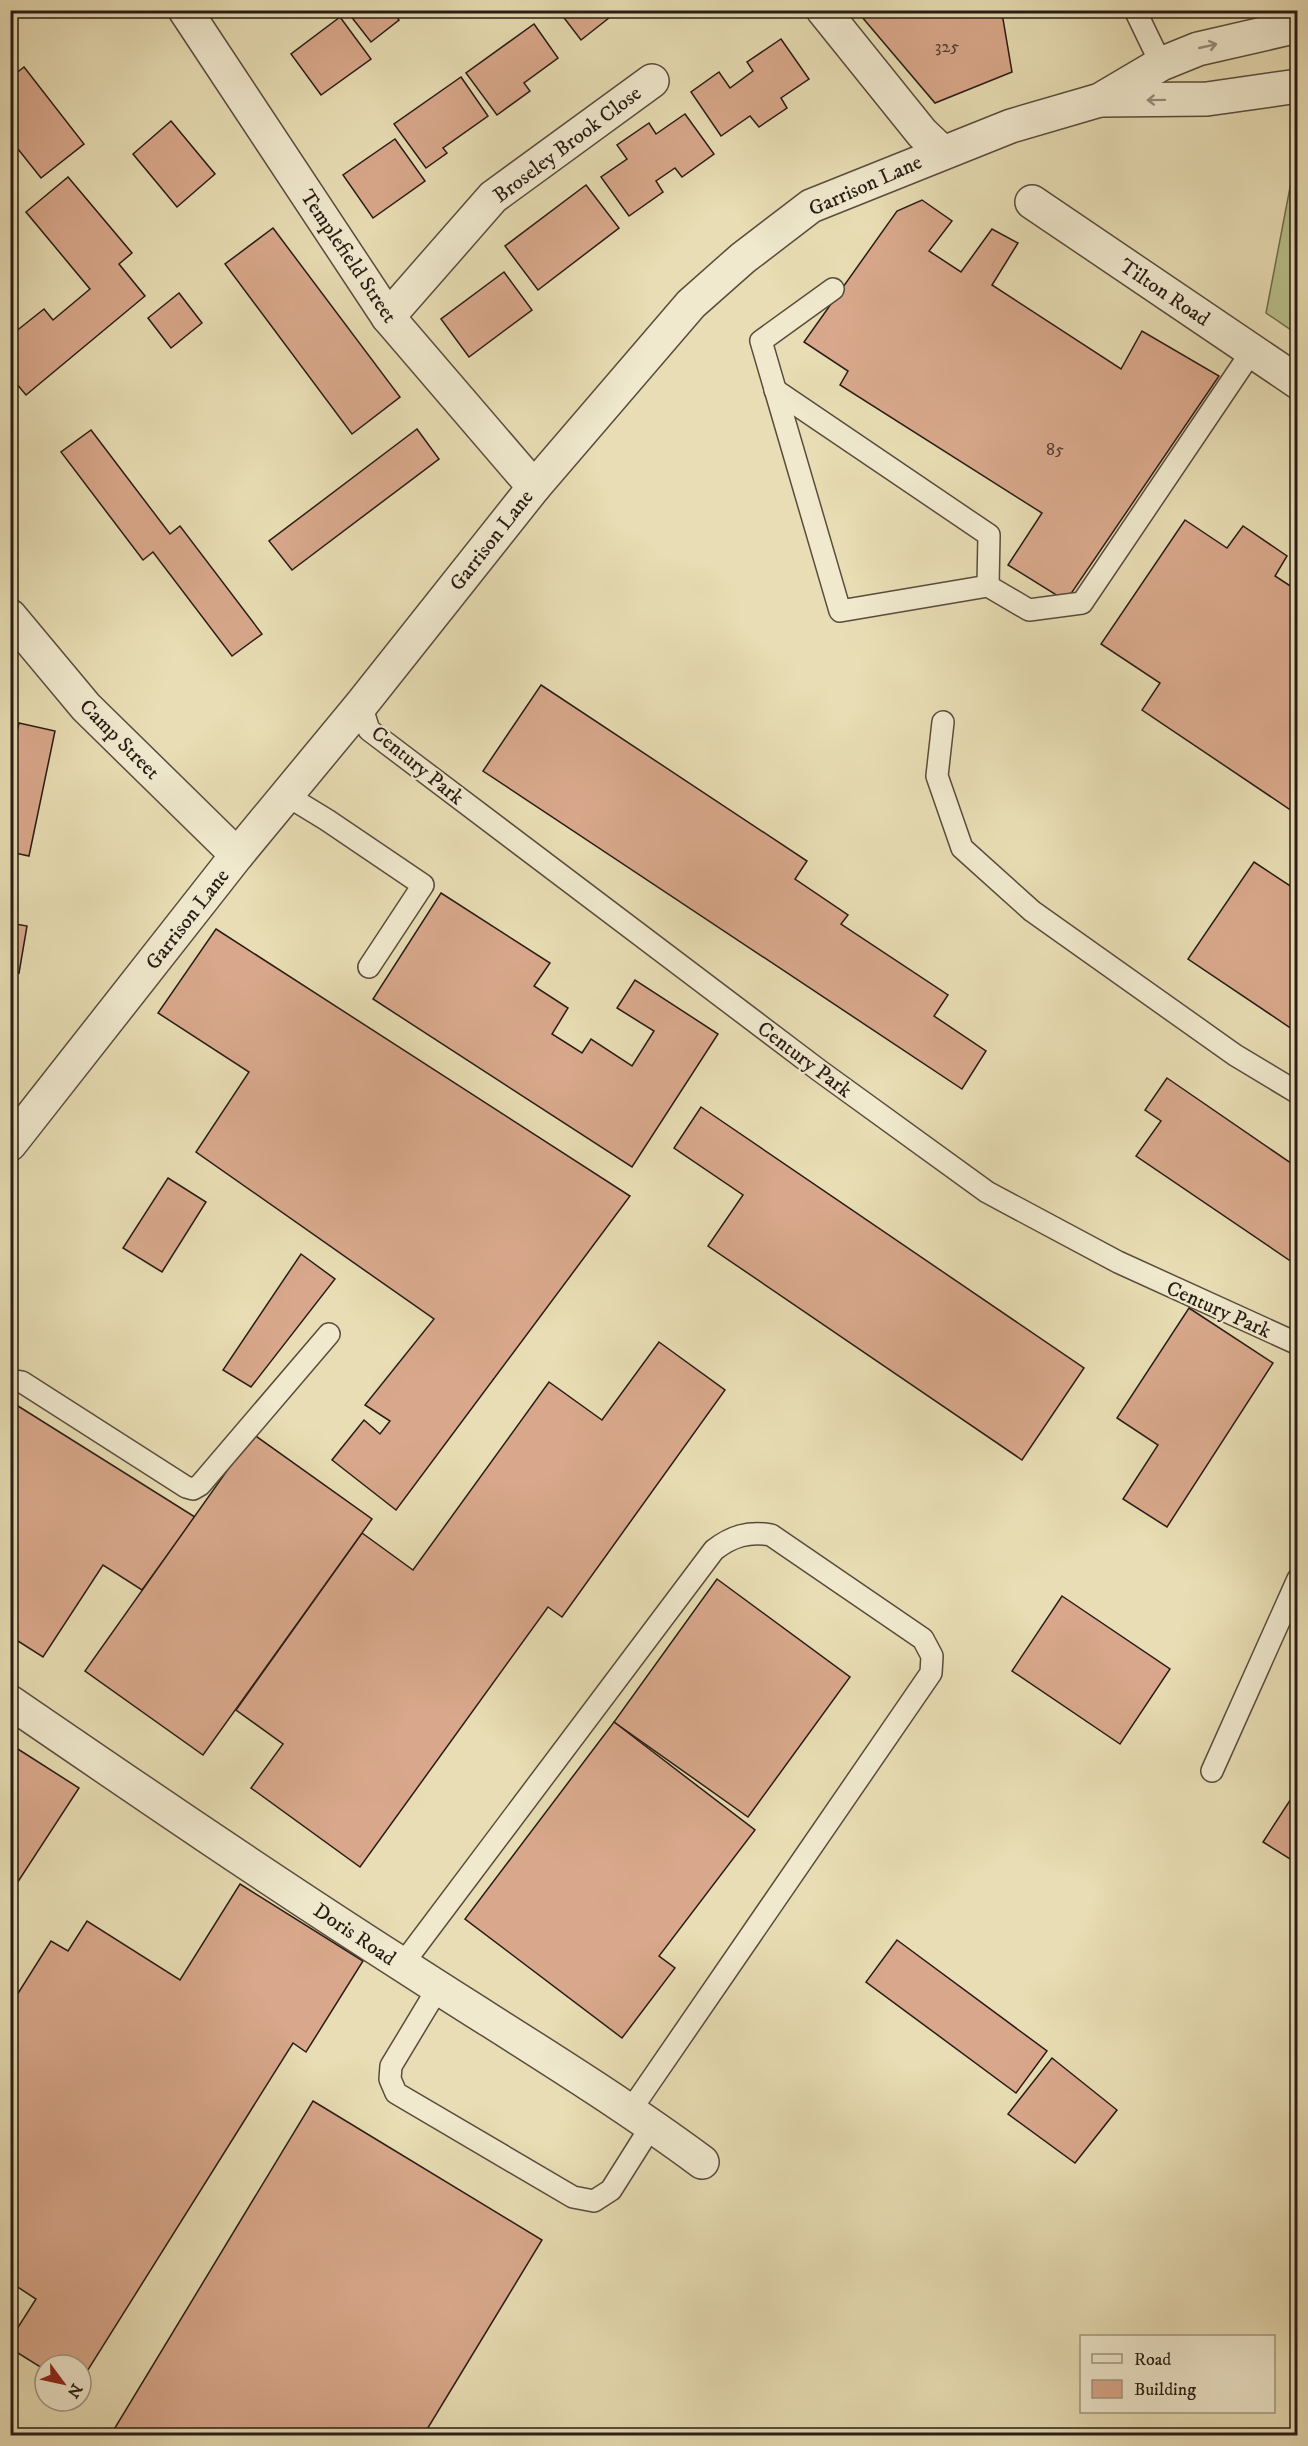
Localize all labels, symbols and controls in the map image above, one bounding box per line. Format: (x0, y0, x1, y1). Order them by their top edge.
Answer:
house number: 325 (935, 36, 959, 58)
one-way arrow (1198, 40, 1217, 52)
street label: Broseley Brook Close (488, 80, 647, 209)
one-way arrow (1147, 94, 1167, 106)
street label: Garrison Lane (805, 149, 926, 222)
street label: Templefield Street (294, 185, 402, 328)
street label: Tilton Road (1114, 253, 1215, 333)
house number: 85 (1046, 439, 1064, 461)
street label: Garrison Lane (444, 485, 539, 596)
street label: Camp Street (74, 694, 165, 786)
street label: Century Park (366, 720, 469, 811)
street label: Garrison Lane (140, 864, 235, 975)
street label: Century Park (752, 1016, 857, 1104)
street label: Century Park (1162, 1275, 1276, 1345)
street label: Doris Road (308, 1898, 401, 1972)
legend (1080, 2335, 1275, 2413)
text: Road (1134, 2349, 1171, 2371)
north arrow (33, 2353, 93, 2413)
text: Building (1134, 2379, 1196, 2401)
text: N (63, 2380, 87, 2402)

